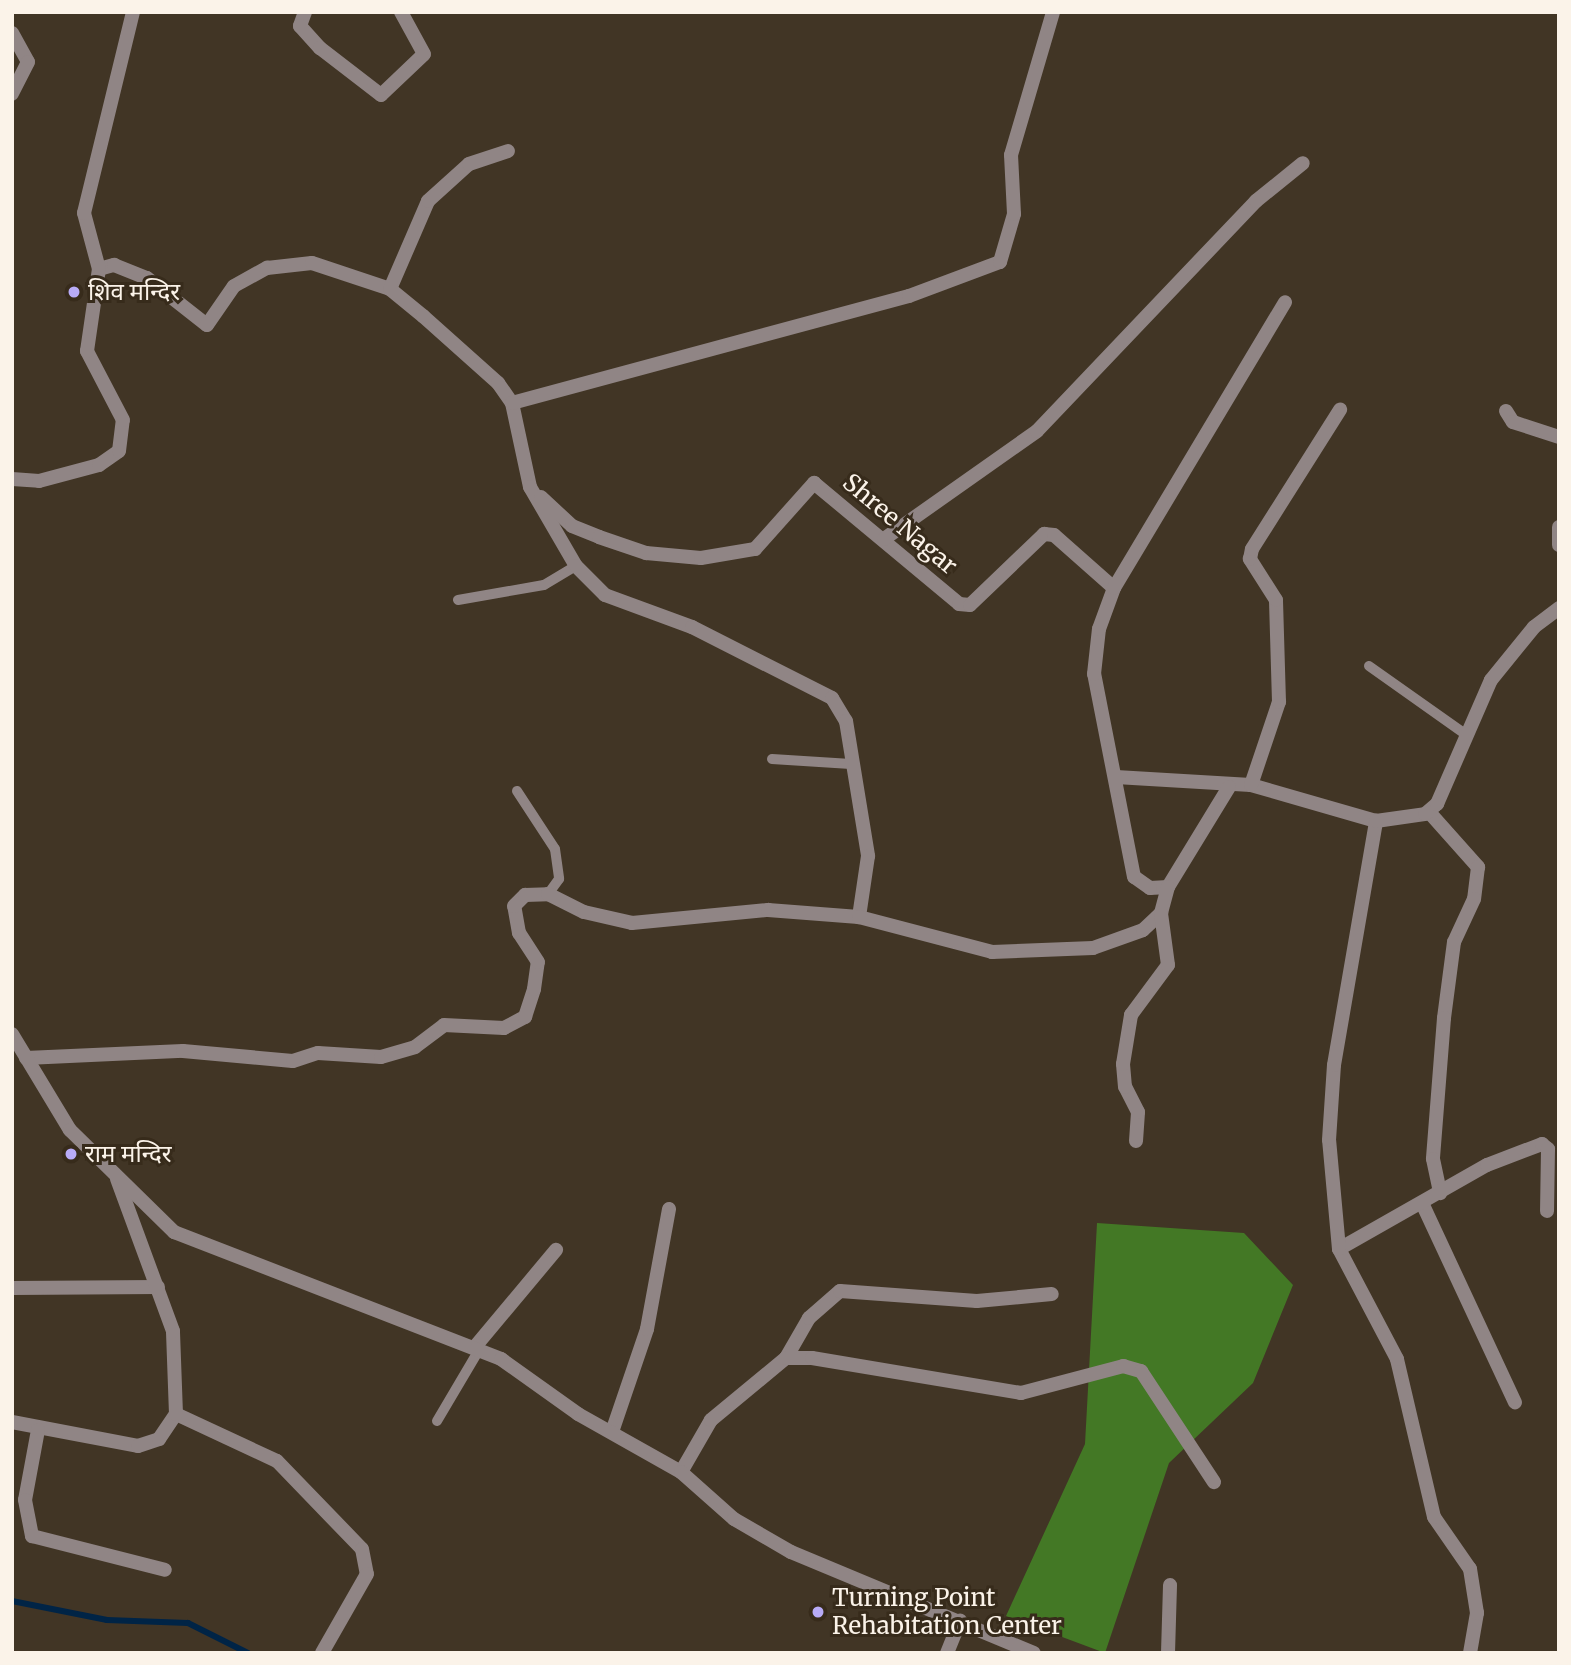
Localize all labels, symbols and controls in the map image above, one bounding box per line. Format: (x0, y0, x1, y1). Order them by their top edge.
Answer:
place label: शिव मन्दिर (88, 278, 180, 306)
marker: शिव मन्दिर (66, 284, 82, 300)
street label: Shree Nagar (837, 468, 963, 580)
place label: राम मन्दिर (85, 1140, 172, 1168)
marker: राम मन्दिर (63, 1146, 79, 1162)
place label: Turning Point Rehabitation Center (832, 1584, 1062, 1640)
marker: Turning Point Rehabitation Center (810, 1604, 826, 1620)

